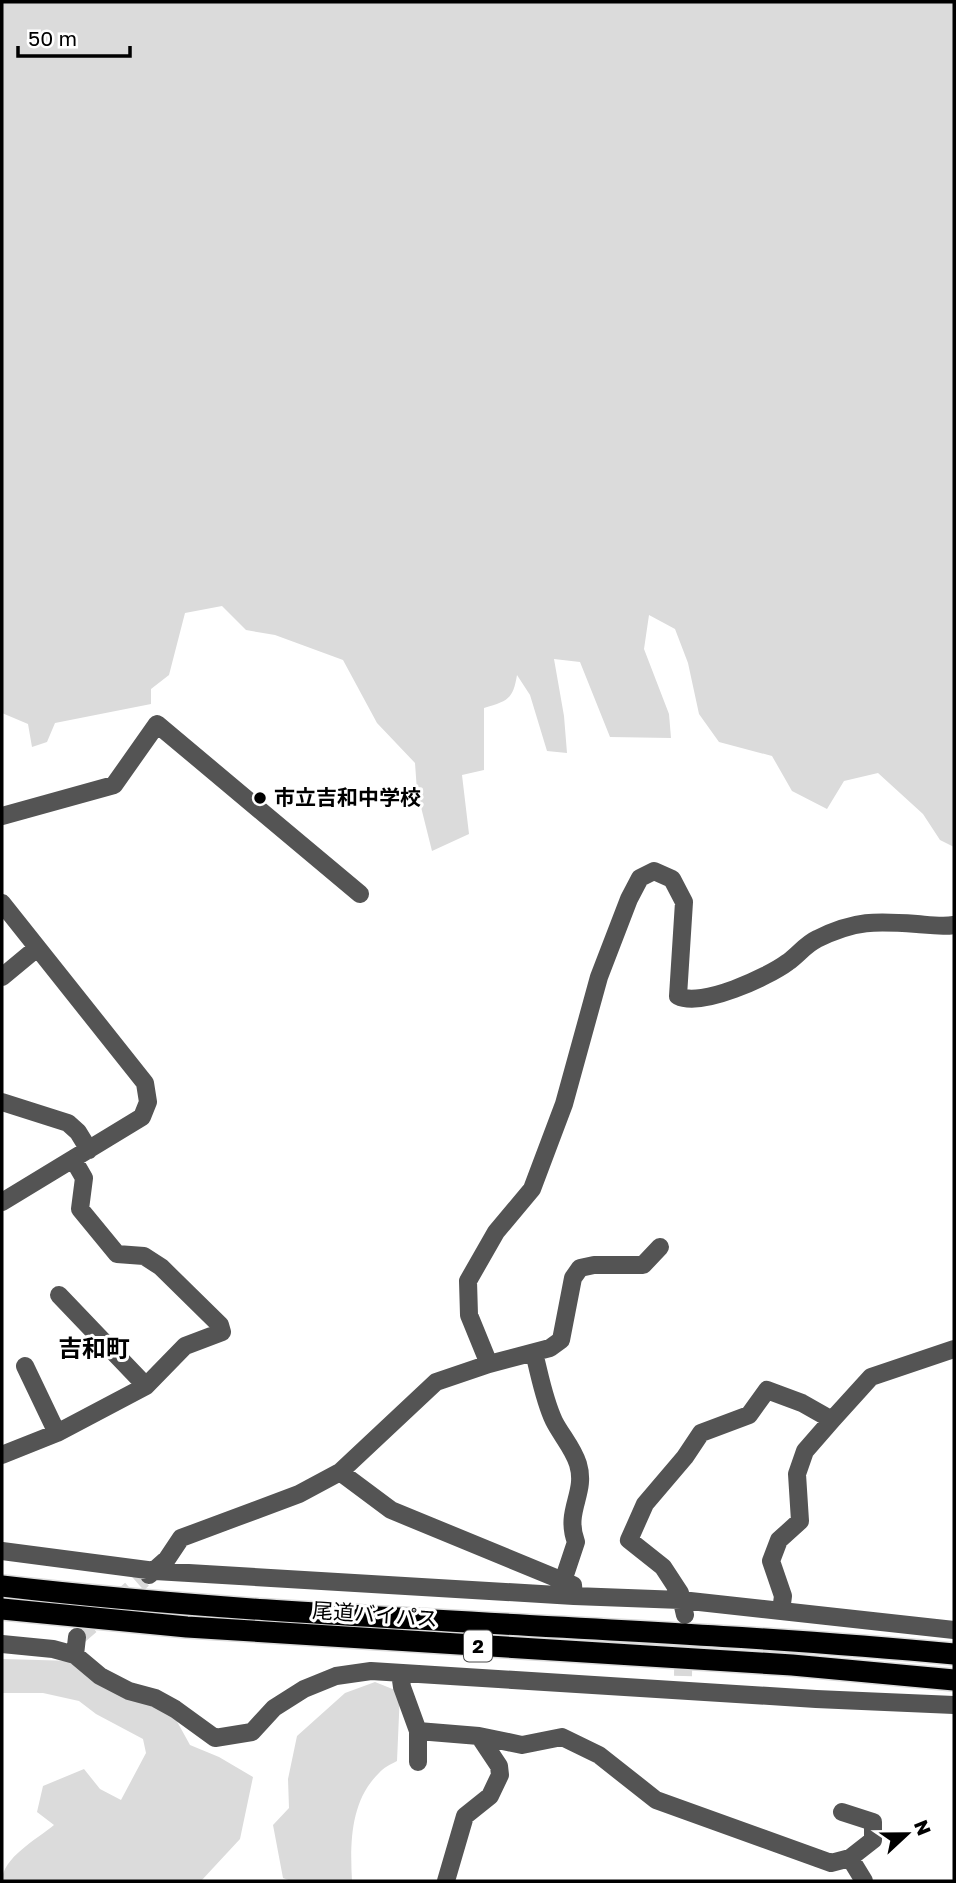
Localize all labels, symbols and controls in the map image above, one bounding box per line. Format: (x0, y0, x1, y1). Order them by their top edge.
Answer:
scale bar (18, 14, 130, 58)
text: 50 m (28, 25, 77, 51)
place label: 市立吉和中学校 (274, 784, 421, 810)
marker: 市立吉和中学校 (252, 790, 268, 806)
district label: 吉和町 (58, 1333, 130, 1362)
street label: 尾道バイパス (312, 1597, 439, 1631)
road number: 2 (464, 1630, 492, 1662)
north arrow (872, 1799, 942, 1869)
text: N (910, 1816, 937, 1838)

